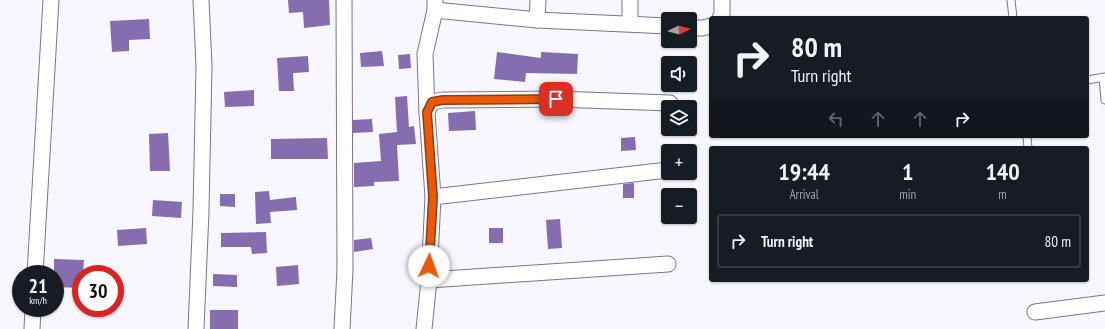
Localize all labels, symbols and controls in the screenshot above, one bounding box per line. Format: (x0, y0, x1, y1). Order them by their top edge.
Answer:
north arrow (661, 12, 697, 48)
map controls (661, 12, 697, 224)
text: 80 m (791, 28, 842, 65)
icon: right (725, 32, 777, 84)
button: sound (661, 56, 697, 92)
text: Turn right (791, 64, 851, 87)
pin (539, 82, 573, 116)
icon: arrive (545, 88, 567, 110)
button: layers (661, 100, 697, 136)
icon: left (825, 108, 847, 130)
icon: ahead (867, 108, 889, 130)
icon: ahead (909, 108, 931, 130)
icon: right (951, 108, 973, 130)
button: + (661, 144, 697, 180)
text: 19:44 (778, 156, 830, 187)
text: 1 (902, 156, 913, 187)
text: 140 (985, 156, 1020, 187)
text: Arrival (789, 186, 819, 203)
text: min (899, 186, 916, 203)
text: m (998, 186, 1007, 203)
button: − (661, 188, 697, 224)
icon: right (727, 230, 749, 252)
text: Turn right (761, 232, 813, 251)
text: 80 m (1045, 232, 1071, 251)
position arrow (408, 245, 450, 287)
speed limit sign: 30 (72, 265, 124, 317)
text: 21 (28, 273, 48, 299)
text: km/h (29, 294, 47, 307)

